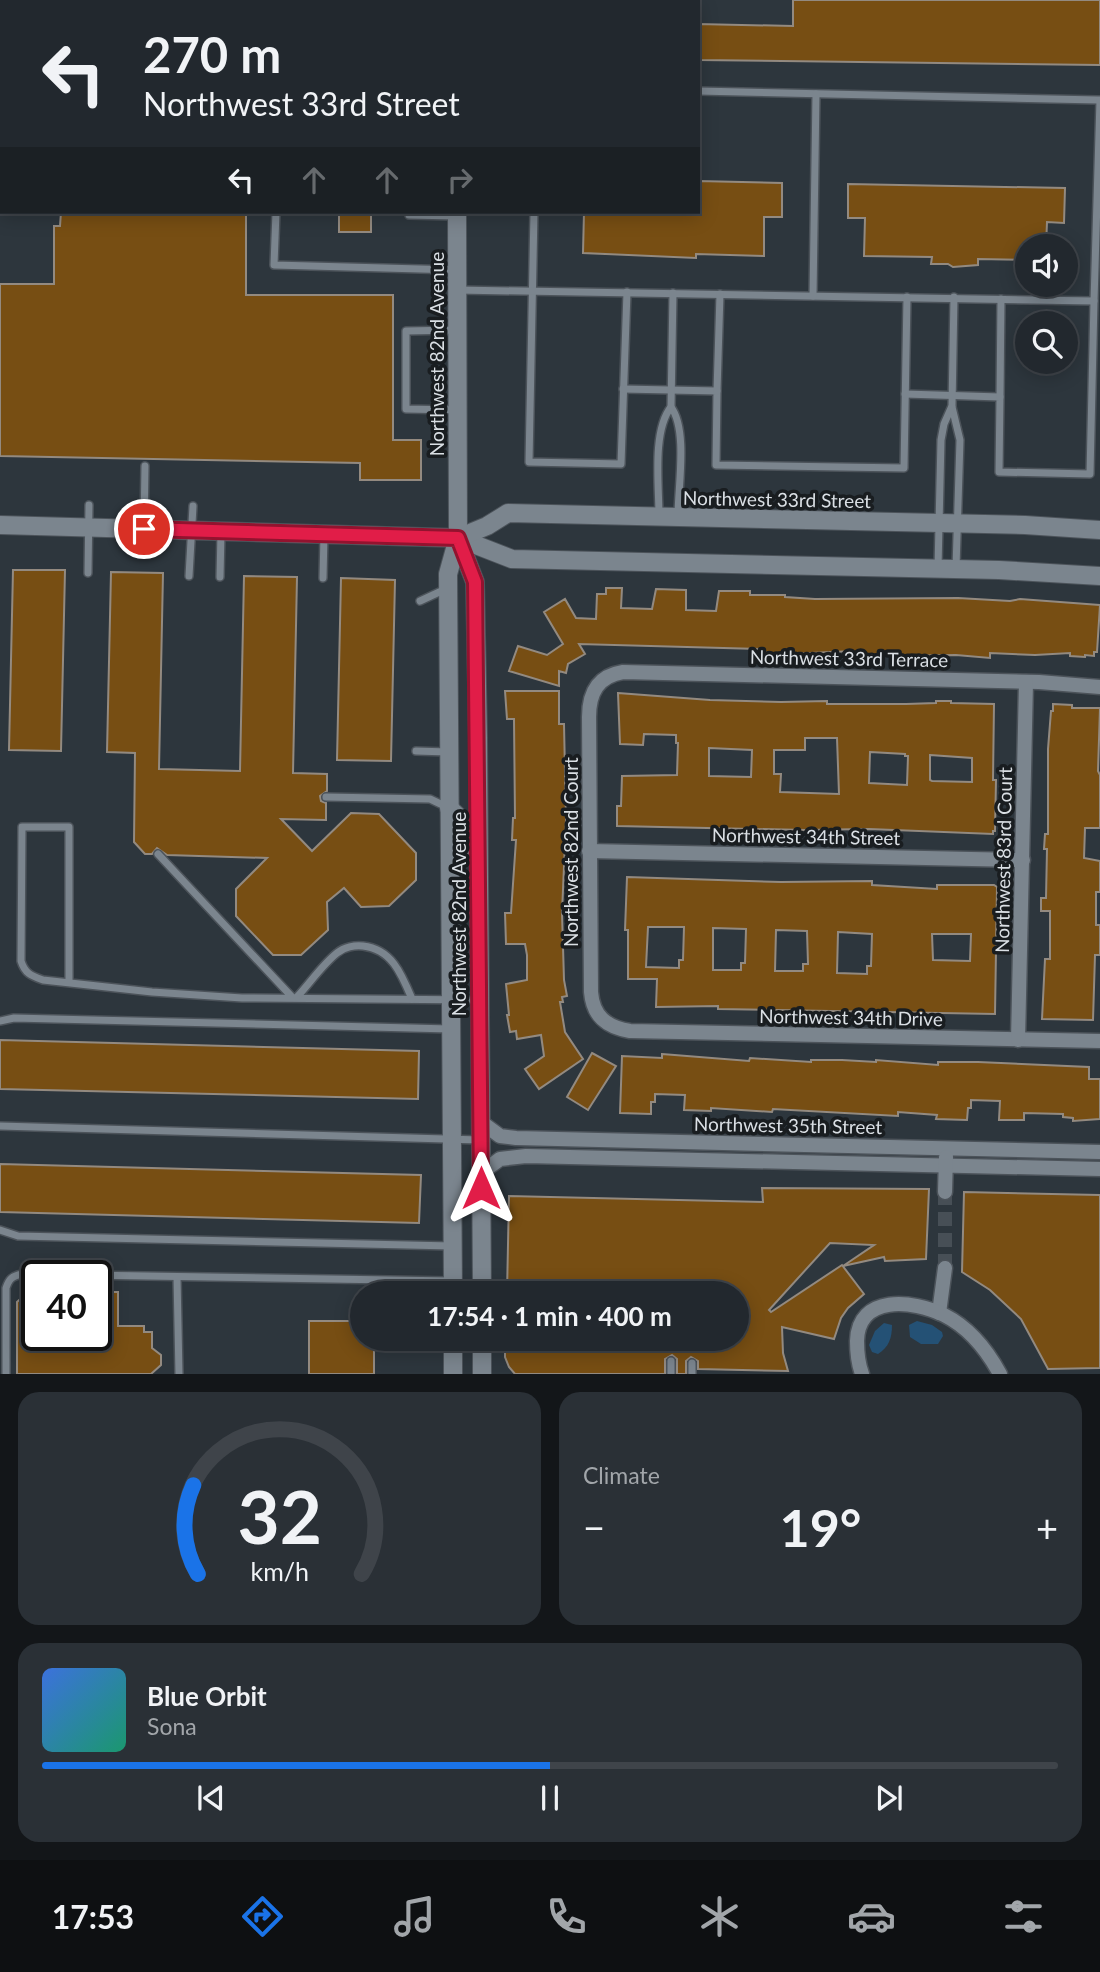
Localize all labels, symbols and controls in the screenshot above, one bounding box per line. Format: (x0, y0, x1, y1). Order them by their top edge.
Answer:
text: 270 m (143, 25, 281, 83)
icon: left (28, 28, 119, 119)
text: Northwest 33rd Street (143, 84, 460, 123)
icon: left (222, 161, 260, 199)
icon: ahead (295, 161, 333, 199)
icon: ahead (368, 161, 406, 199)
icon: right (441, 161, 479, 199)
map controls (1015, 234, 1078, 374)
button: sound (1015, 234, 1078, 297)
street label: Northwest 82nd Avenue (425, 252, 448, 456)
button: search (1015, 311, 1078, 374)
street label: Northwest 33rd Street (683, 486, 871, 512)
pin (114, 499, 174, 559)
icon: arrive (125, 510, 163, 548)
street label: Northwest 33rd Terrace (750, 645, 948, 671)
street label: Northwest 82nd Court (559, 757, 582, 947)
street label: Northwest 83rd Court (990, 767, 1016, 953)
street label: Northwest 82nd Avenue (447, 812, 470, 1016)
street label: Northwest 34th Street (712, 823, 901, 849)
street label: Northwest 34th Drive (759, 1004, 943, 1030)
street label: Northwest 35th Street (694, 1112, 883, 1138)
position arrow (444, 1151, 518, 1225)
speed limit sign: 40 (21, 1260, 112, 1351)
text: 17:54 · 1 min · 400 m (427, 1300, 672, 1332)
text: Climate (583, 1461, 660, 1489)
text: 32 (237, 1473, 322, 1561)
text: 19° (780, 1496, 861, 1558)
text: − (583, 1504, 605, 1550)
text: + (1036, 1504, 1058, 1550)
text: km/h (250, 1556, 309, 1586)
text: Blue Orbit (147, 1680, 267, 1712)
text: Sona (147, 1712, 197, 1740)
icon: previous (192, 1779, 230, 1817)
icon: pause (531, 1779, 569, 1817)
icon: next (870, 1779, 908, 1817)
icon: directions (238, 1892, 287, 1941)
icon: music (390, 1892, 439, 1941)
icon: phone (542, 1892, 591, 1941)
icon: climate (695, 1892, 744, 1941)
icon: car (847, 1892, 896, 1941)
icon: filters (999, 1892, 1048, 1941)
text: 17:53 (52, 1897, 134, 1936)

